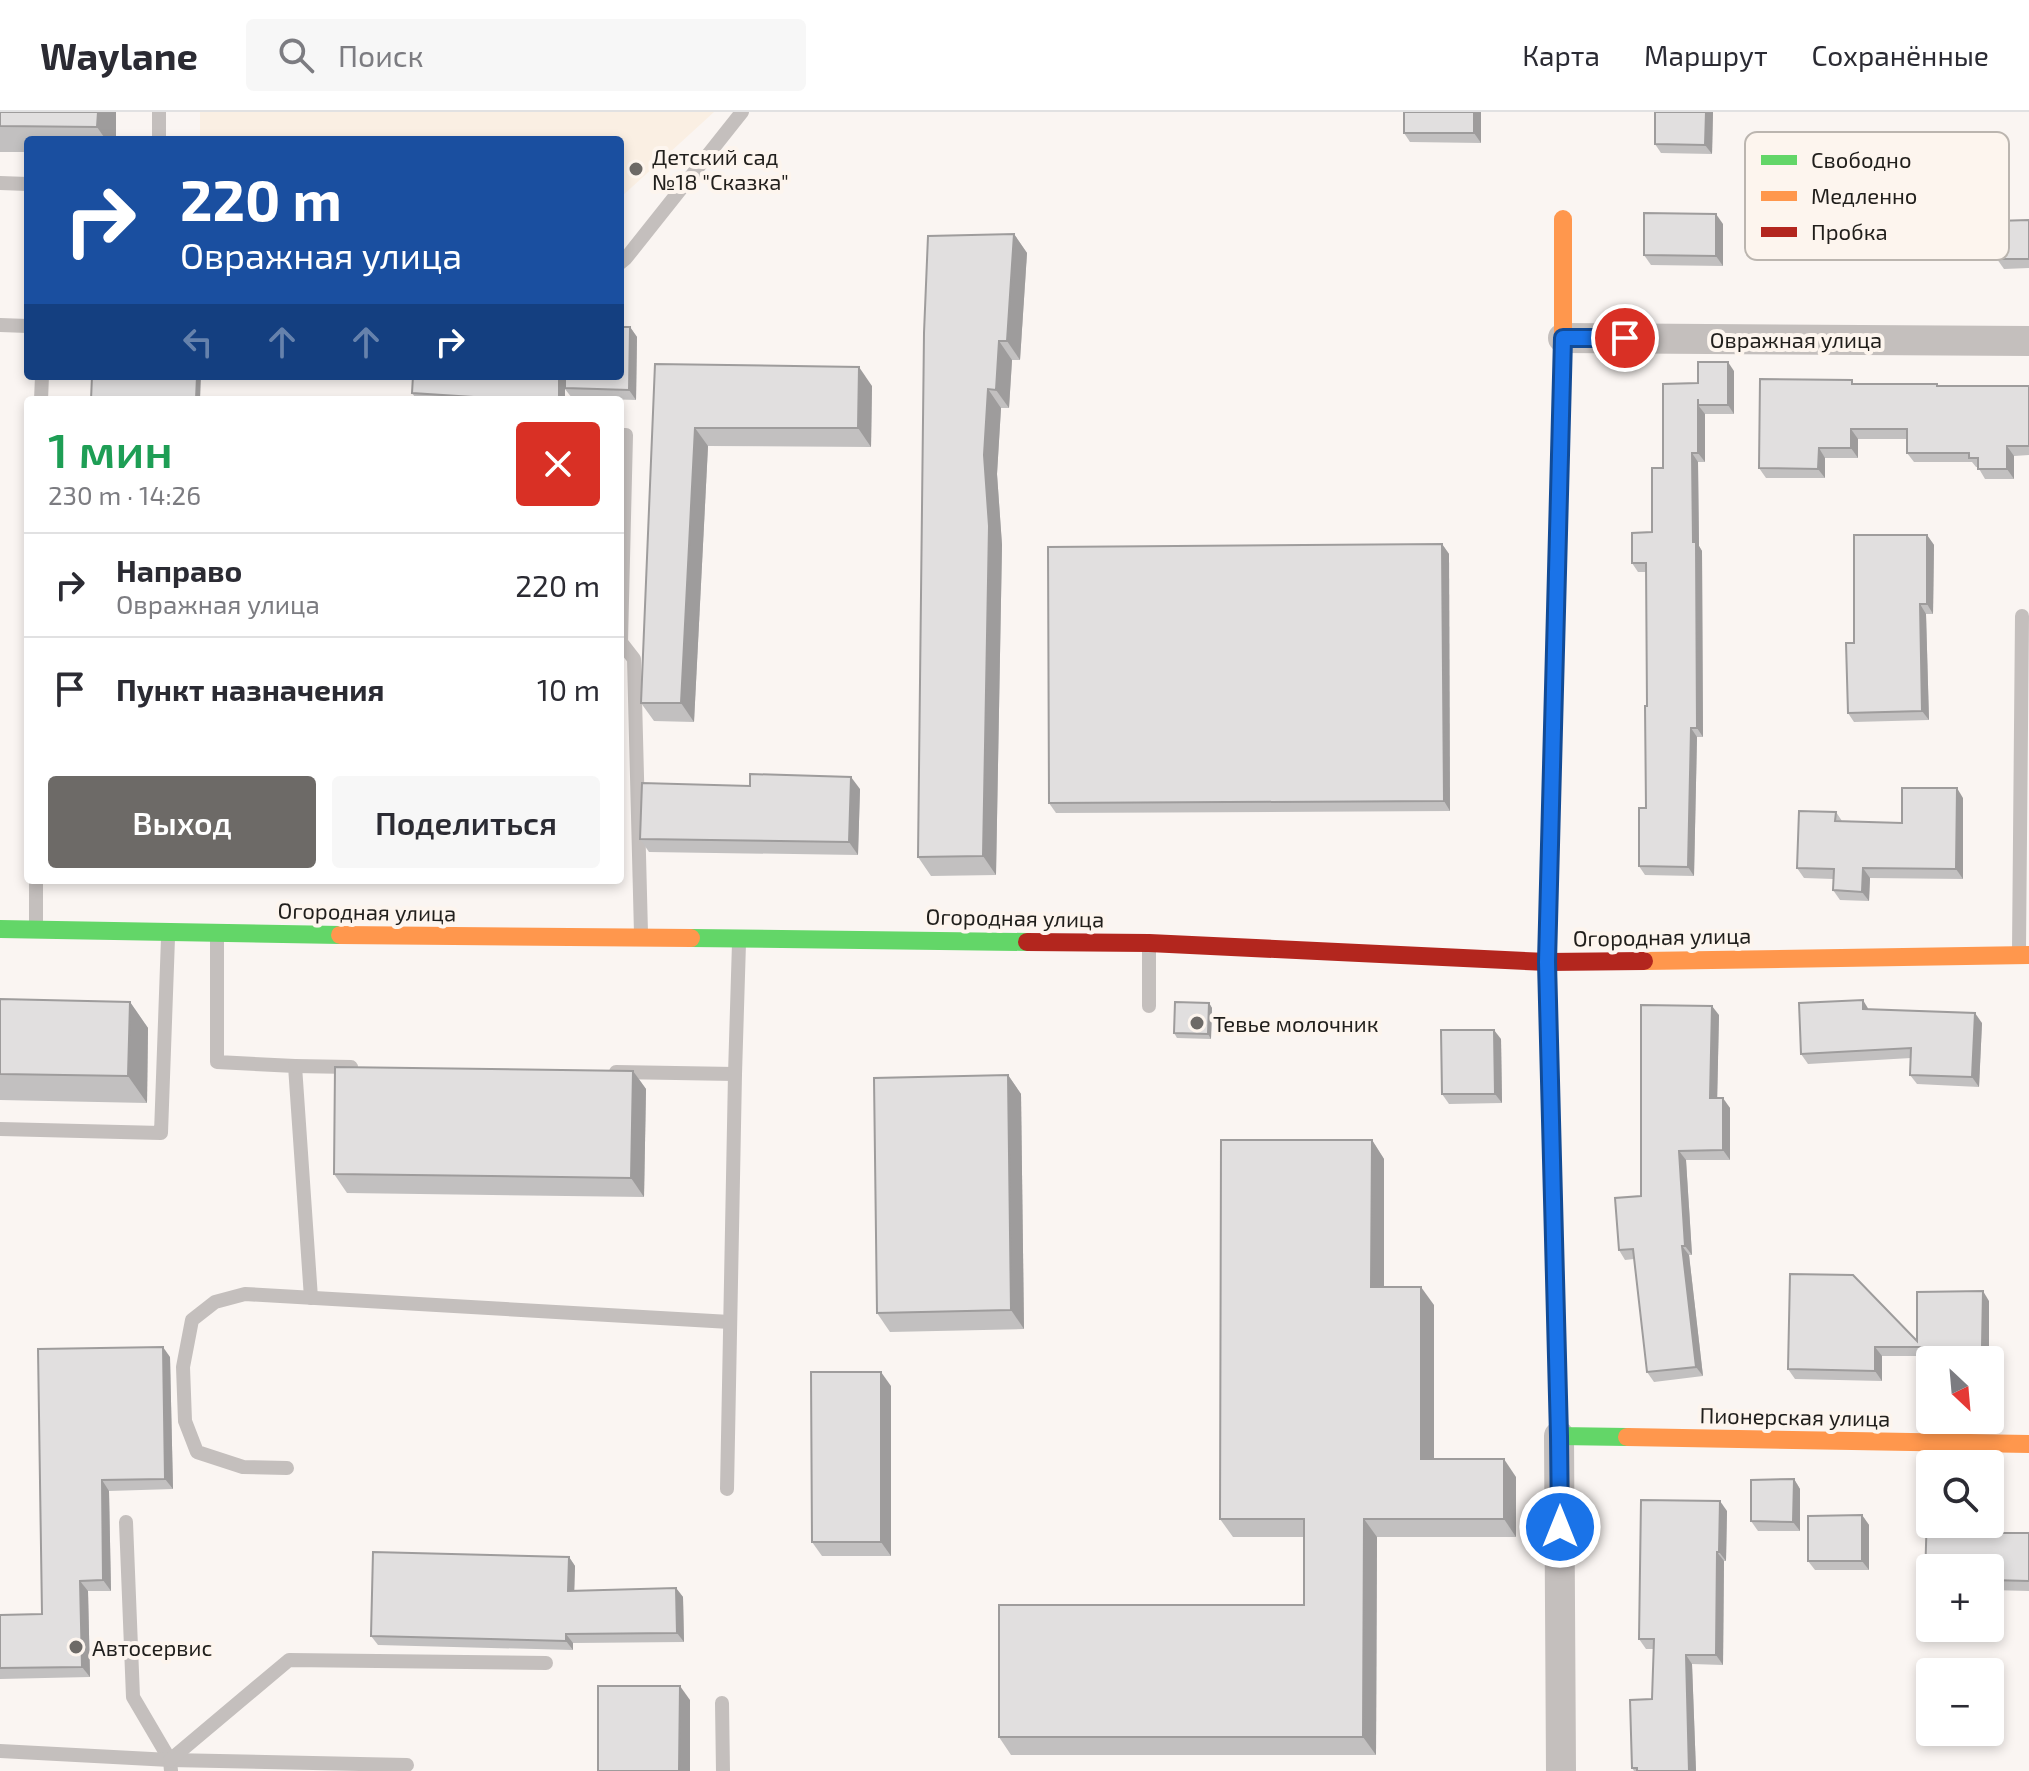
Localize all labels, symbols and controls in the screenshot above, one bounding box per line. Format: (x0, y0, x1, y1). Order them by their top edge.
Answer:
search box (246, 19, 806, 91)
text: Waylane (40, 32, 198, 78)
icon: search (274, 33, 318, 77)
text: Поиск (338, 37, 424, 73)
text: Карта (1522, 38, 1600, 72)
text: Маршрут (1644, 38, 1768, 72)
text: Сохранённые (1812, 38, 1989, 72)
legend (1745, 132, 2009, 260)
place label: Детский сад №18 "Сказка" (652, 143, 789, 194)
text: Свободно (1811, 146, 1911, 172)
marker: Детский сад №18 "Сказка" (627, 160, 645, 178)
text: 220 m (180, 165, 342, 232)
icon: right (48, 168, 152, 272)
text: Медленно (1811, 182, 1917, 208)
text: Пробка (1811, 218, 1888, 244)
text: Овражная улица (180, 233, 462, 276)
pin (1591, 304, 1659, 372)
icon: arrive (1603, 316, 1647, 360)
icon: left (176, 320, 220, 364)
icon: ahead (260, 320, 304, 364)
icon: ahead (344, 320, 388, 364)
icon: right (428, 320, 472, 364)
street label: Овражная улица (1710, 326, 1882, 353)
text: 1 мин (48, 420, 173, 478)
button: close (516, 422, 600, 506)
text: 230 m · 14:26 (48, 479, 201, 510)
text: Направо (116, 552, 242, 588)
icon: right (48, 563, 92, 607)
text: 220 m (515, 567, 600, 603)
text: Овражная улица (116, 588, 320, 619)
icon: arrive (48, 667, 92, 711)
text: Пункт назначения (116, 671, 384, 707)
text: 10 m (537, 671, 600, 707)
button: Выход (48, 776, 316, 868)
button: Поделиться (332, 776, 600, 868)
street label: Огородная улица (278, 896, 456, 927)
street label: Огородная улица (926, 902, 1104, 933)
street label: Огородная улица (1573, 921, 1751, 952)
place label: Тевье молочник (1213, 1010, 1379, 1036)
marker: Тевье молочник (1188, 1014, 1206, 1032)
north arrow (1916, 1346, 2004, 1434)
map controls (1916, 1346, 2004, 1746)
street label: Пионерская улица (1699, 1401, 1891, 1432)
button: search (1916, 1450, 2004, 1538)
position arrow (1518, 1485, 1602, 1569)
button: + (1916, 1554, 2004, 1642)
place label: Автосервис (92, 1634, 212, 1660)
marker: Автосервис (67, 1638, 85, 1656)
button: − (1916, 1658, 2004, 1746)

